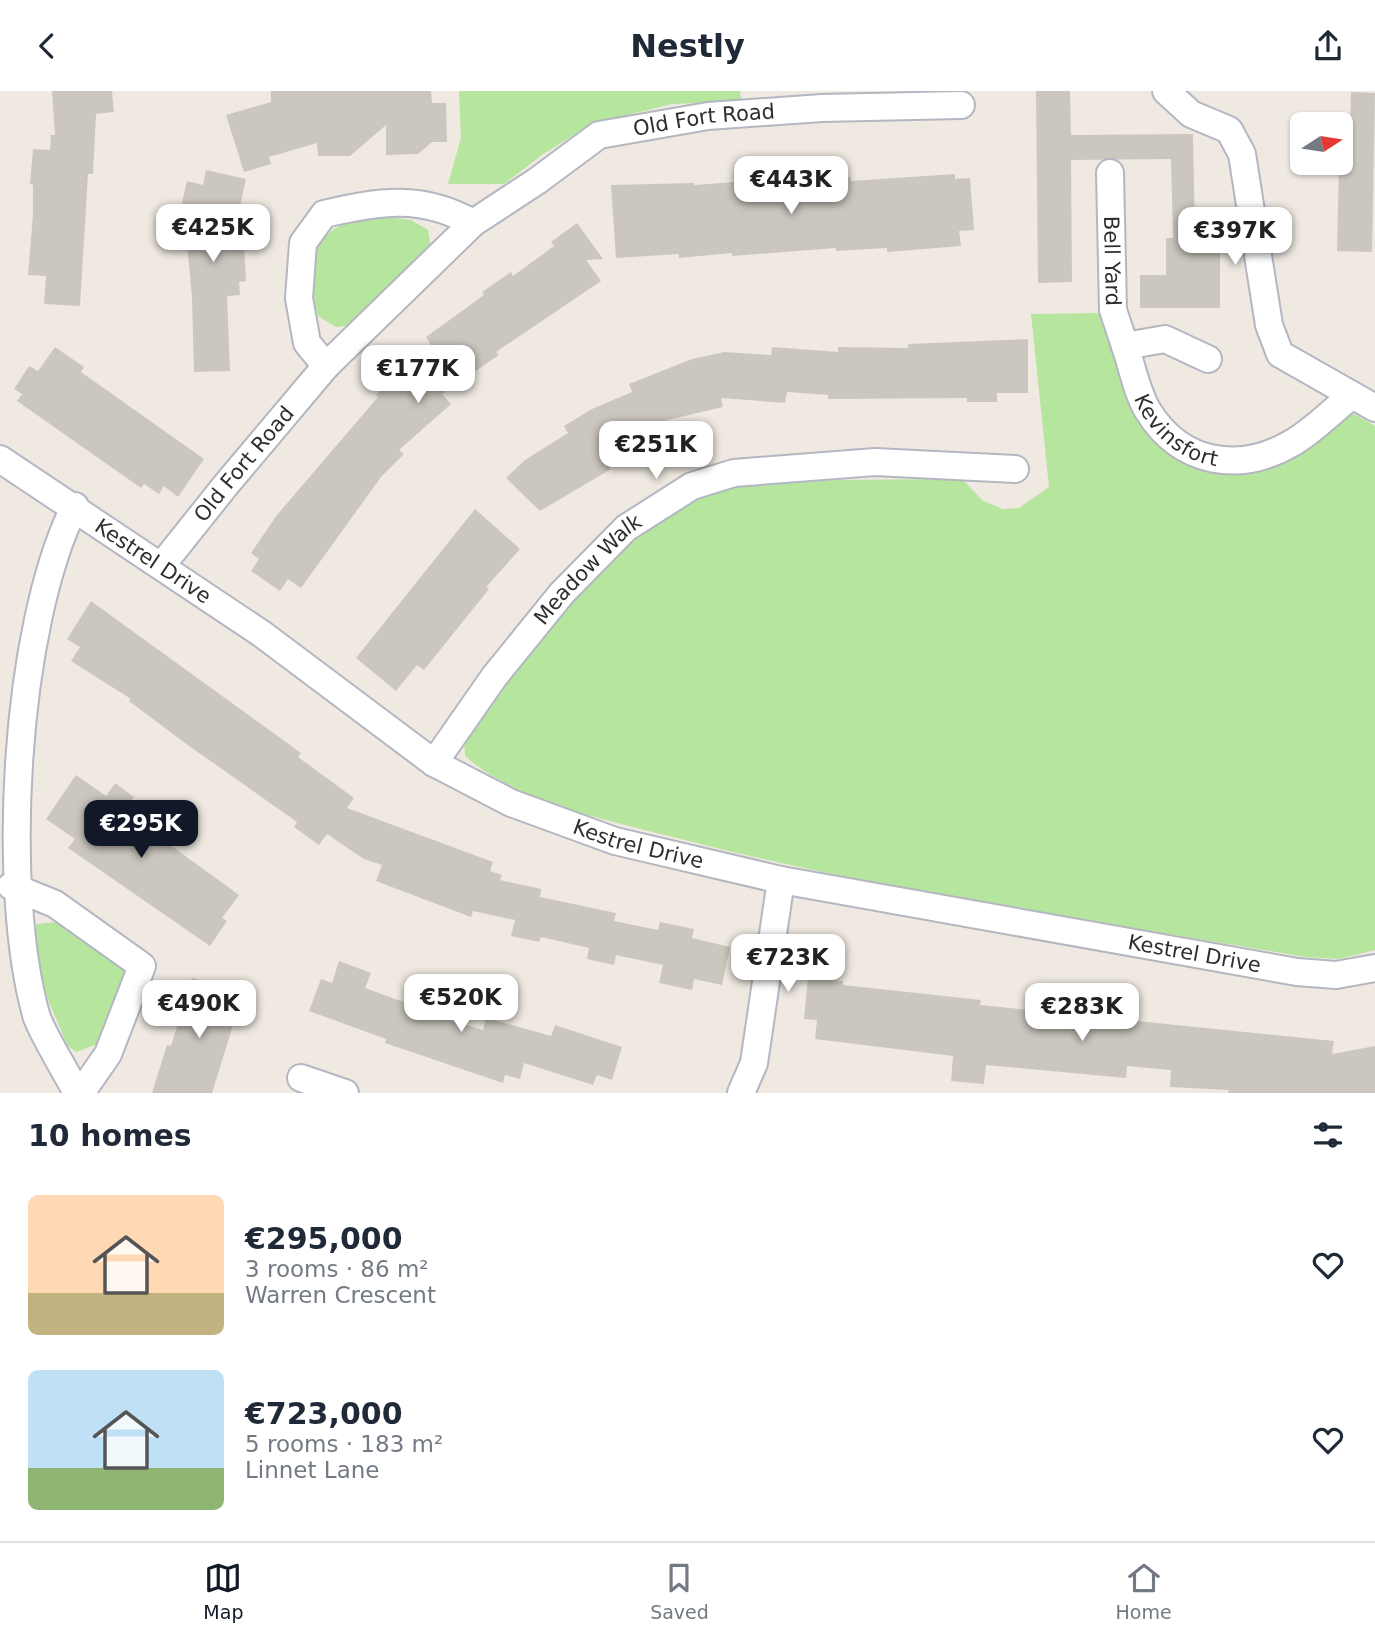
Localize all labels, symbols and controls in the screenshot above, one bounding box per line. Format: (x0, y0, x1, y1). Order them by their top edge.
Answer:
icon: back (28, 27, 66, 65)
text: Nestly (630, 27, 745, 65)
icon: share (1309, 27, 1347, 65)
street label: Old Fort Road (631, 99, 776, 141)
north arrow (1290, 112, 1353, 175)
map controls (1290, 112, 1353, 175)
pin: €443K (742, 157, 840, 216)
text: €443K (750, 166, 832, 192)
pin: €425K (164, 205, 262, 264)
pin: €397K (1186, 207, 1284, 267)
text: €425K (172, 214, 254, 240)
street label: Bell Yard (1099, 216, 1125, 306)
text: €397K (1194, 217, 1276, 243)
pin: €177K (369, 345, 467, 405)
text: €177K (377, 355, 459, 381)
street label: Kevinsfort (1129, 390, 1220, 471)
street label: Old Fort Road (189, 401, 299, 527)
pin: €251K (607, 421, 705, 481)
text: €251K (615, 431, 697, 457)
street label: Meadow Walk (529, 509, 647, 629)
street label: Kestrel Drive (90, 514, 216, 609)
pin: €295K (92, 801, 190, 860)
text: €295K (100, 810, 182, 836)
street label: Kestrel Drive (570, 815, 706, 873)
street label: Kestrel Drive (1126, 930, 1263, 977)
pin: €723K (739, 935, 837, 994)
text: €723K (747, 944, 829, 970)
pin: €520K (412, 975, 510, 1034)
pin: €490K (150, 981, 248, 1040)
pin: €283K (1033, 983, 1131, 1043)
text: €520K (420, 984, 502, 1010)
text: €490K (158, 990, 240, 1016)
text: €283K (1041, 993, 1123, 1019)
icon: filters (1309, 1116, 1347, 1154)
text: 10 homes (28, 1118, 192, 1153)
text: €295,000 (245, 1221, 403, 1256)
icon: home (84, 1223, 168, 1307)
icon: heart (1309, 1246, 1347, 1284)
text: 3 rooms · 86 m² (245, 1256, 429, 1282)
text: Warren Crescent (245, 1282, 436, 1308)
text: €723,000 (245, 1396, 403, 1431)
icon: home (84, 1398, 168, 1482)
icon: heart (1309, 1421, 1347, 1459)
text: 5 rooms · 183 m² (245, 1431, 443, 1457)
text: Linnet Lane (245, 1457, 379, 1483)
tab: Map (203, 1559, 243, 1623)
tab: Saved (650, 1559, 709, 1623)
tab: Home (1116, 1559, 1172, 1623)

